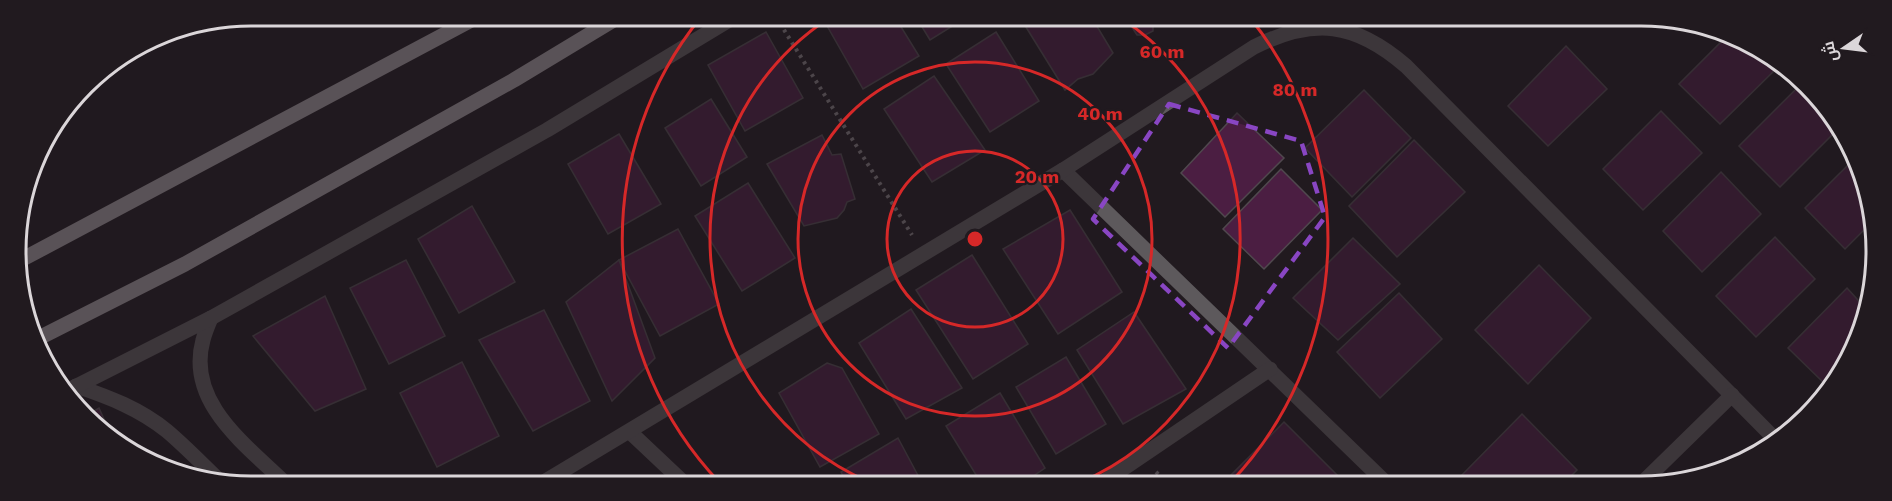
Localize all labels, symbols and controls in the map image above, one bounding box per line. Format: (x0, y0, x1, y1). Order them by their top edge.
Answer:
north arrow (1814, 18, 1874, 78)
text: ش (1818, 39, 1842, 64)
text: 60 m (1140, 41, 1184, 62)
text: 80 m (1273, 79, 1317, 100)
text: 40 m (1077, 103, 1123, 124)
text: 20 m (1015, 166, 1059, 187)
centre of rings (965, 229, 985, 249)

